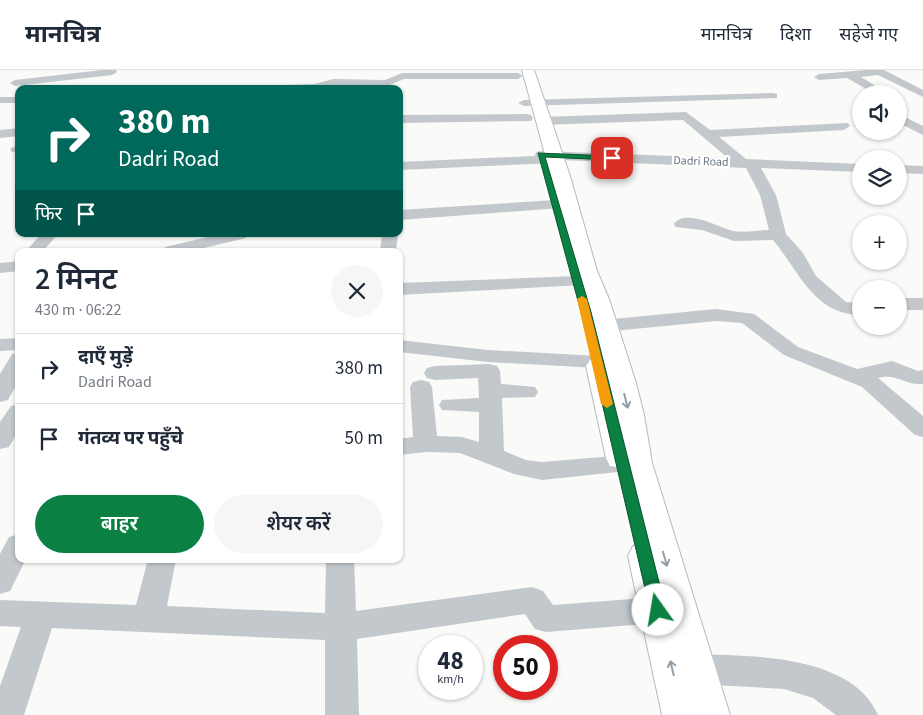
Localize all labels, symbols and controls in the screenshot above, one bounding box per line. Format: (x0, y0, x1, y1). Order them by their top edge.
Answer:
text: मानचित्र (25, 17, 101, 52)
text: मानचित्र (701, 22, 752, 47)
text: दिशा (780, 22, 811, 47)
text: सहेजे गए (839, 22, 898, 47)
map controls (852, 85, 907, 335)
button: sound (852, 85, 907, 140)
text: 380 m (118, 97, 210, 147)
icon: right (35, 105, 100, 170)
pin (591, 137, 633, 179)
text: Dadri Road (118, 143, 220, 175)
icon: arrive (598, 144, 626, 172)
button: layers (852, 150, 907, 205)
street label: Dadri Road (673, 152, 729, 171)
icon: arrive (72, 200, 100, 228)
text: फिर (35, 201, 62, 228)
button: + (852, 215, 907, 270)
text: 2 मिनट (35, 258, 117, 301)
button: close (331, 265, 383, 317)
button: − (852, 280, 907, 335)
text: 430 m · 06:22 (35, 299, 122, 321)
text: दाएँ मुड़ें (78, 344, 133, 371)
icon: right (35, 355, 63, 383)
text: 380 m (335, 355, 383, 382)
text: Dadri Road (78, 371, 152, 393)
one-way arrow (622, 393, 632, 409)
icon: arrive (35, 425, 63, 453)
text: गंतव्य पर पहुँचे (78, 425, 183, 452)
text: 50 m (345, 425, 383, 452)
button: बाहर (35, 495, 204, 553)
button: शेयर करें (214, 495, 383, 553)
one-way arrow (660, 550, 670, 566)
position arrow (631, 583, 683, 635)
speed limit sign: 50 (493, 635, 558, 700)
text: 48 (437, 643, 464, 679)
one-way arrow (667, 660, 676, 676)
text: km/h (437, 671, 464, 688)

